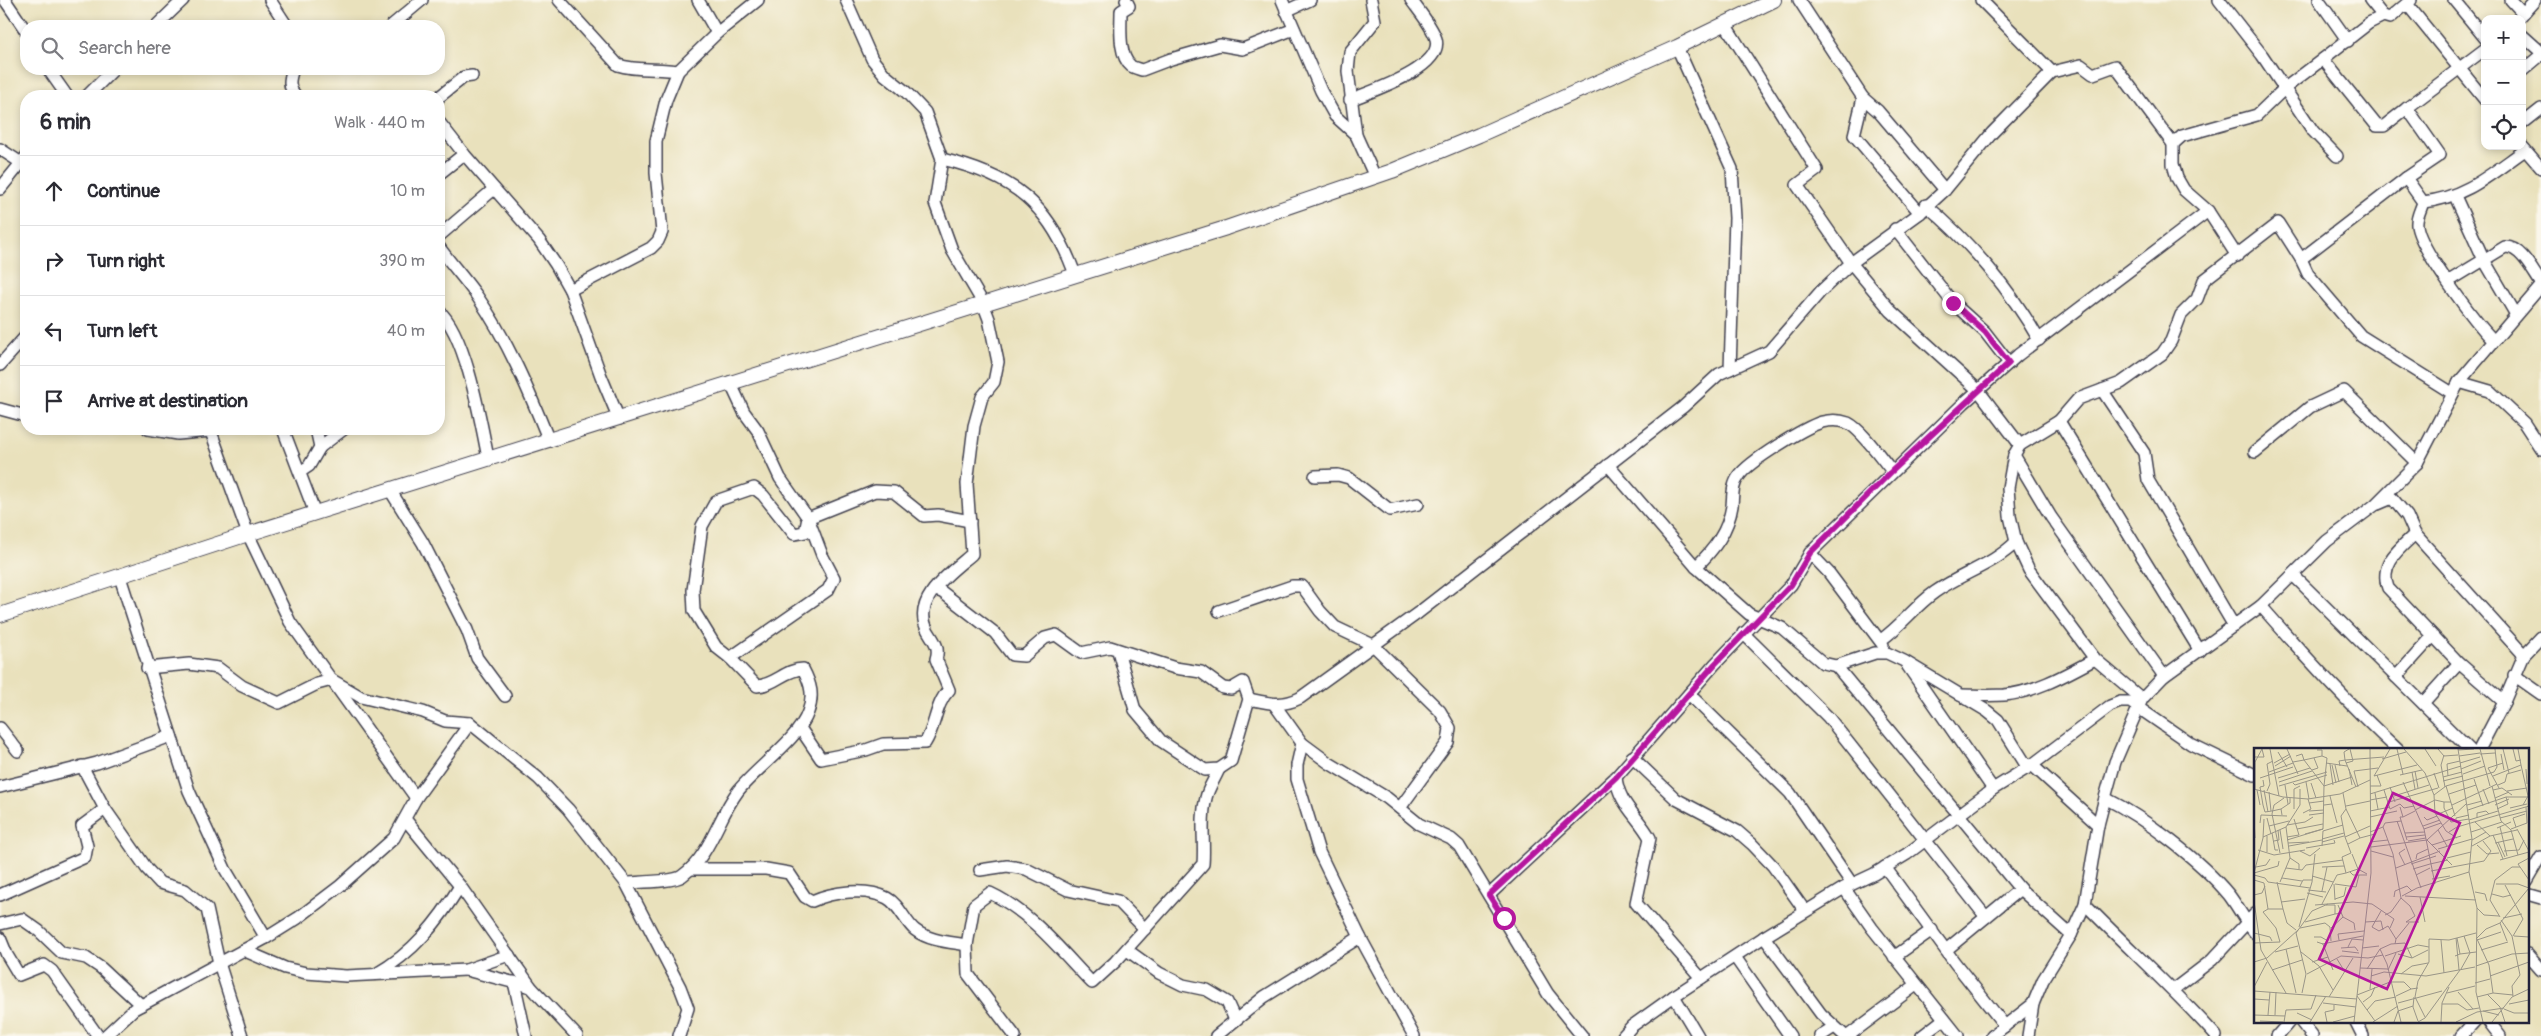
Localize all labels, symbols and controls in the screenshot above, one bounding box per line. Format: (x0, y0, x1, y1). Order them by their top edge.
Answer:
map controls (2481, 15, 2526, 150)
button: + (2481, 15, 2526, 60)
search box (20, 20, 445, 75)
icon: search (38, 34, 66, 62)
text: Search here (78, 36, 171, 60)
button: − (2481, 60, 2526, 105)
button: locate (2481, 105, 2526, 150)
text: 6 min (40, 109, 91, 136)
text: Walk · 440 m (334, 113, 425, 133)
icon: ahead (40, 177, 68, 205)
text: Continue (87, 179, 160, 203)
text: 10 m (390, 181, 425, 201)
icon: right (40, 247, 68, 275)
text: Turn right (87, 249, 165, 273)
text: 390 m (379, 251, 425, 271)
route end (1942, 292, 1965, 315)
icon: left (40, 317, 68, 345)
text: Turn left (87, 319, 157, 343)
text: 40 m (387, 321, 425, 341)
icon: arrive (40, 387, 68, 415)
text: Arrive at destination (87, 389, 248, 413)
inset map (2254, 748, 2528, 1024)
route start (1493, 907, 1516, 930)

